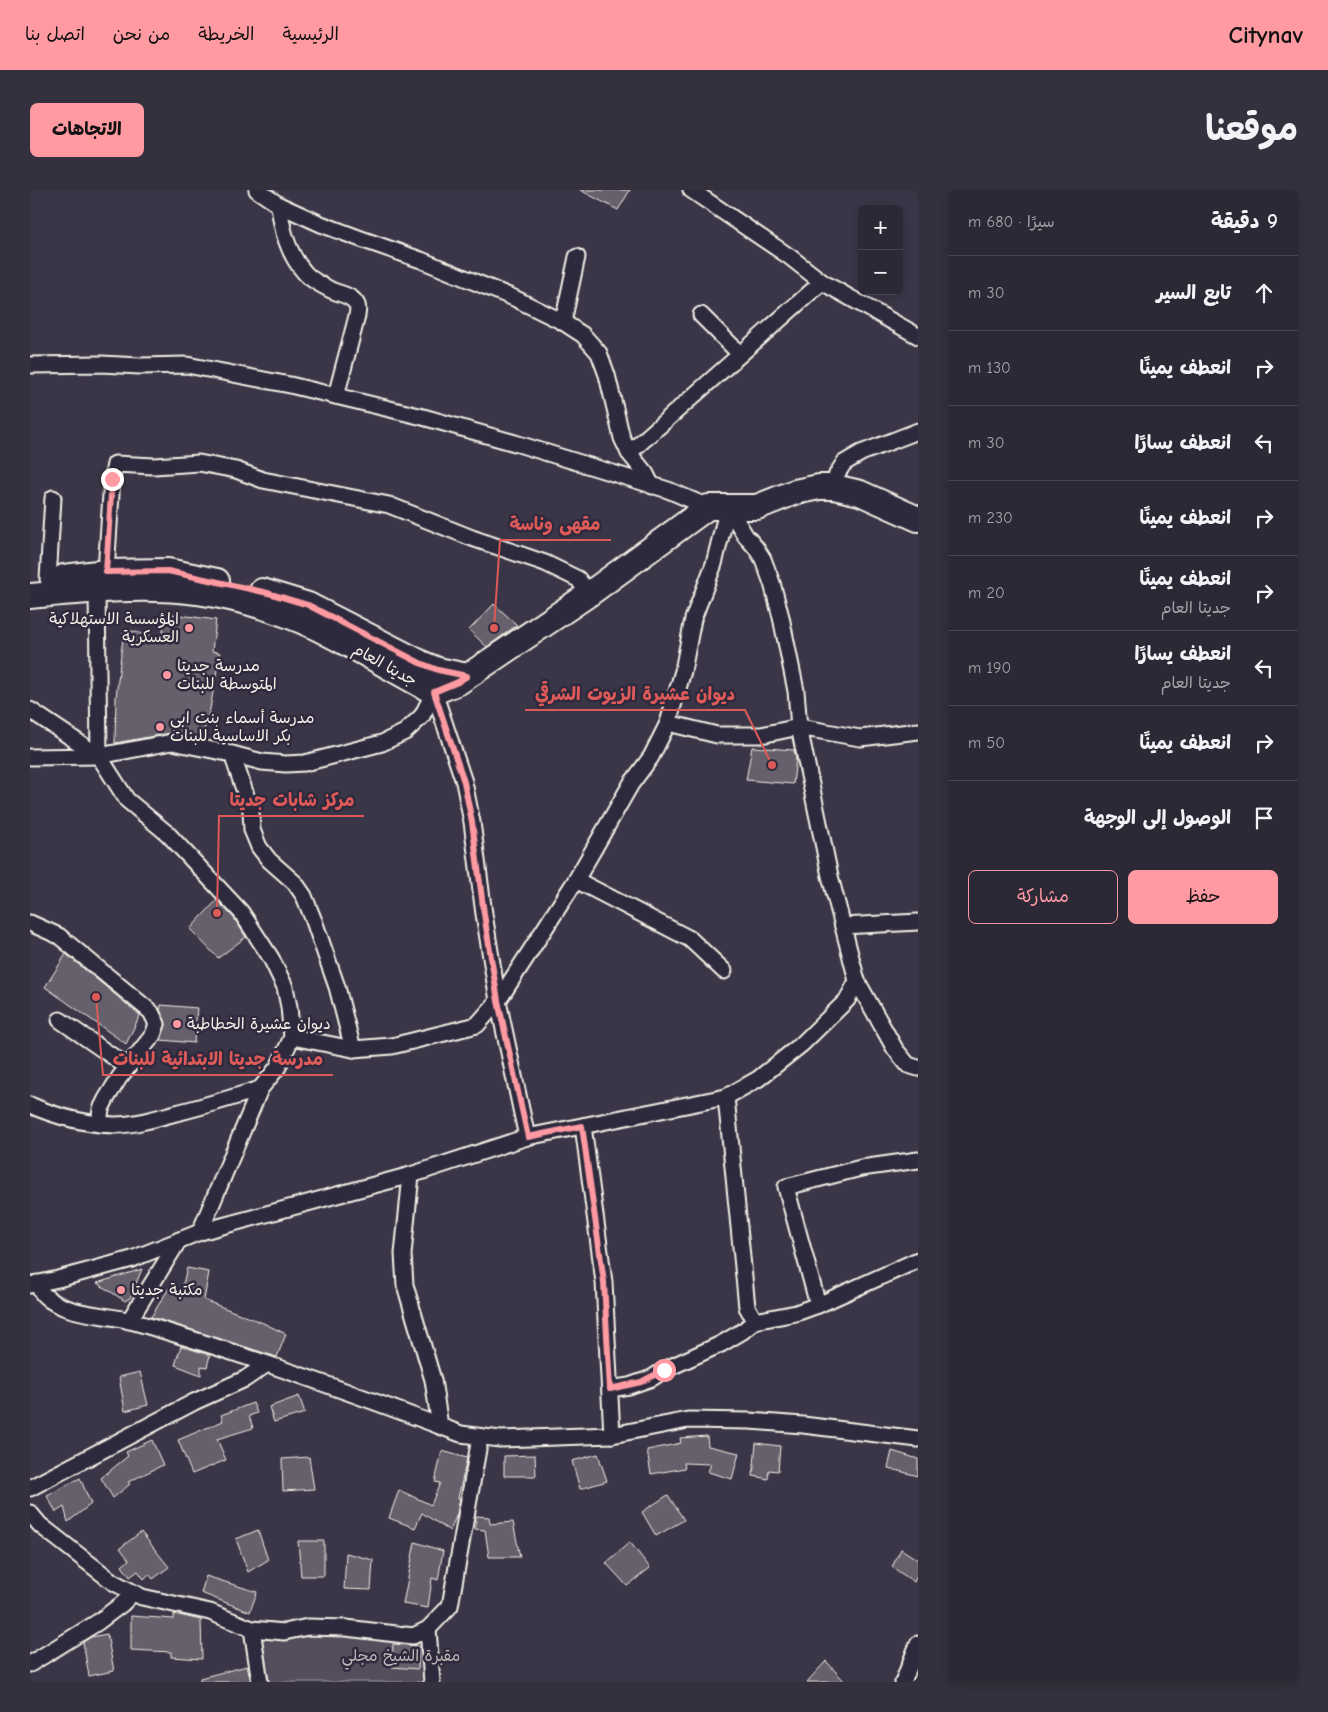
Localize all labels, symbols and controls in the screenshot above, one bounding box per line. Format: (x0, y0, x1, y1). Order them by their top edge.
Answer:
text: Citynav (1228, 21, 1303, 49)
text: اتصل بنا (25, 24, 85, 45)
text: من نحن (113, 24, 170, 45)
text: الخريطة (198, 24, 254, 45)
text: الرئيسية (282, 24, 339, 45)
button: الاتجاهات (30, 103, 144, 157)
text: موقعنا (1205, 108, 1298, 149)
map controls (858, 205, 903, 295)
button: + (858, 205, 903, 250)
text: 9 دقيقة (1211, 209, 1278, 233)
text: سيرًا · 680 m (968, 213, 1055, 231)
button: − (858, 250, 903, 295)
icon: ahead (1250, 279, 1278, 307)
text: تابع السير (1157, 282, 1231, 304)
text: 30 m (968, 284, 1004, 302)
icon: right (1250, 354, 1278, 382)
text: انعطف يمينًا (1139, 357, 1231, 379)
text: 130 m (968, 359, 1011, 377)
icon: left (1250, 429, 1278, 457)
text: انعطف يسارًا (1134, 432, 1231, 454)
text: 30 m (968, 434, 1004, 452)
route end (101, 468, 124, 491)
icon: right (1250, 504, 1278, 532)
callout: مقهى وناسة (500, 507, 611, 540)
text: انعطف يمينًا (1139, 507, 1231, 529)
text: 230 m (968, 509, 1013, 527)
text: مقهى وناسة (510, 514, 601, 536)
text: انعطف يمينًا (1139, 568, 1231, 590)
icon: right (1250, 579, 1278, 607)
text: 20 m (968, 584, 1005, 602)
text: جديتا العام (1161, 599, 1231, 617)
place label: المؤسسة الاستهلاكية العسكرية (49, 610, 179, 646)
marker: المؤسسة الاستهلاكية العسكرية (183, 622, 195, 634)
street label: جديتا العام (348, 640, 420, 693)
text: انعطف يسارًا (1134, 643, 1231, 665)
icon: left (1250, 654, 1278, 682)
place label: مدرسة جديتا المتوسطة للبنات (177, 657, 277, 694)
text: 190 m (968, 659, 1011, 677)
marker: مدرسة جديتا المتوسطة للبنات (161, 669, 173, 681)
text: جديتا العام (1161, 674, 1231, 692)
callout: ديوان عشيرة الزيوت الشرقي (525, 677, 745, 710)
text: ديوان عشيرة الزيوت الشرقي (535, 681, 735, 707)
place label: مدرسة أسماء بنت ابي بكر الاساسية للبنات (170, 709, 314, 745)
marker: مدرسة أسماء بنت ابي بكر الاساسية للبنات (154, 721, 166, 733)
icon: right (1250, 729, 1278, 757)
text: انعطف يمينًا (1139, 732, 1231, 754)
text: 50 m (968, 734, 1005, 752)
callout: مركز شابات جديتا (219, 783, 364, 816)
text: مركز شابات جديتا (230, 790, 354, 811)
icon: arrive (1250, 804, 1278, 832)
text: الوصول إلى الوجهة (1084, 807, 1231, 829)
button: مشاركة (968, 870, 1118, 924)
button: حفظ (1128, 870, 1278, 924)
place label: ديوان عشيرة الخطاطبة (187, 1015, 331, 1034)
marker: ديوان عشيرة الخطاطبة (171, 1018, 183, 1030)
callout: مدرسة جديتا الابتدائية للبنات (103, 1042, 333, 1075)
text: مدرسة جديتا الابتدائية للبنات (113, 1049, 323, 1070)
place label: مكتبة جديتا (131, 1281, 202, 1299)
marker: مكتبة جديتا (115, 1284, 127, 1296)
route start (653, 1359, 676, 1382)
park label: مقبرة الشيخ مجلي (342, 1647, 460, 1670)

